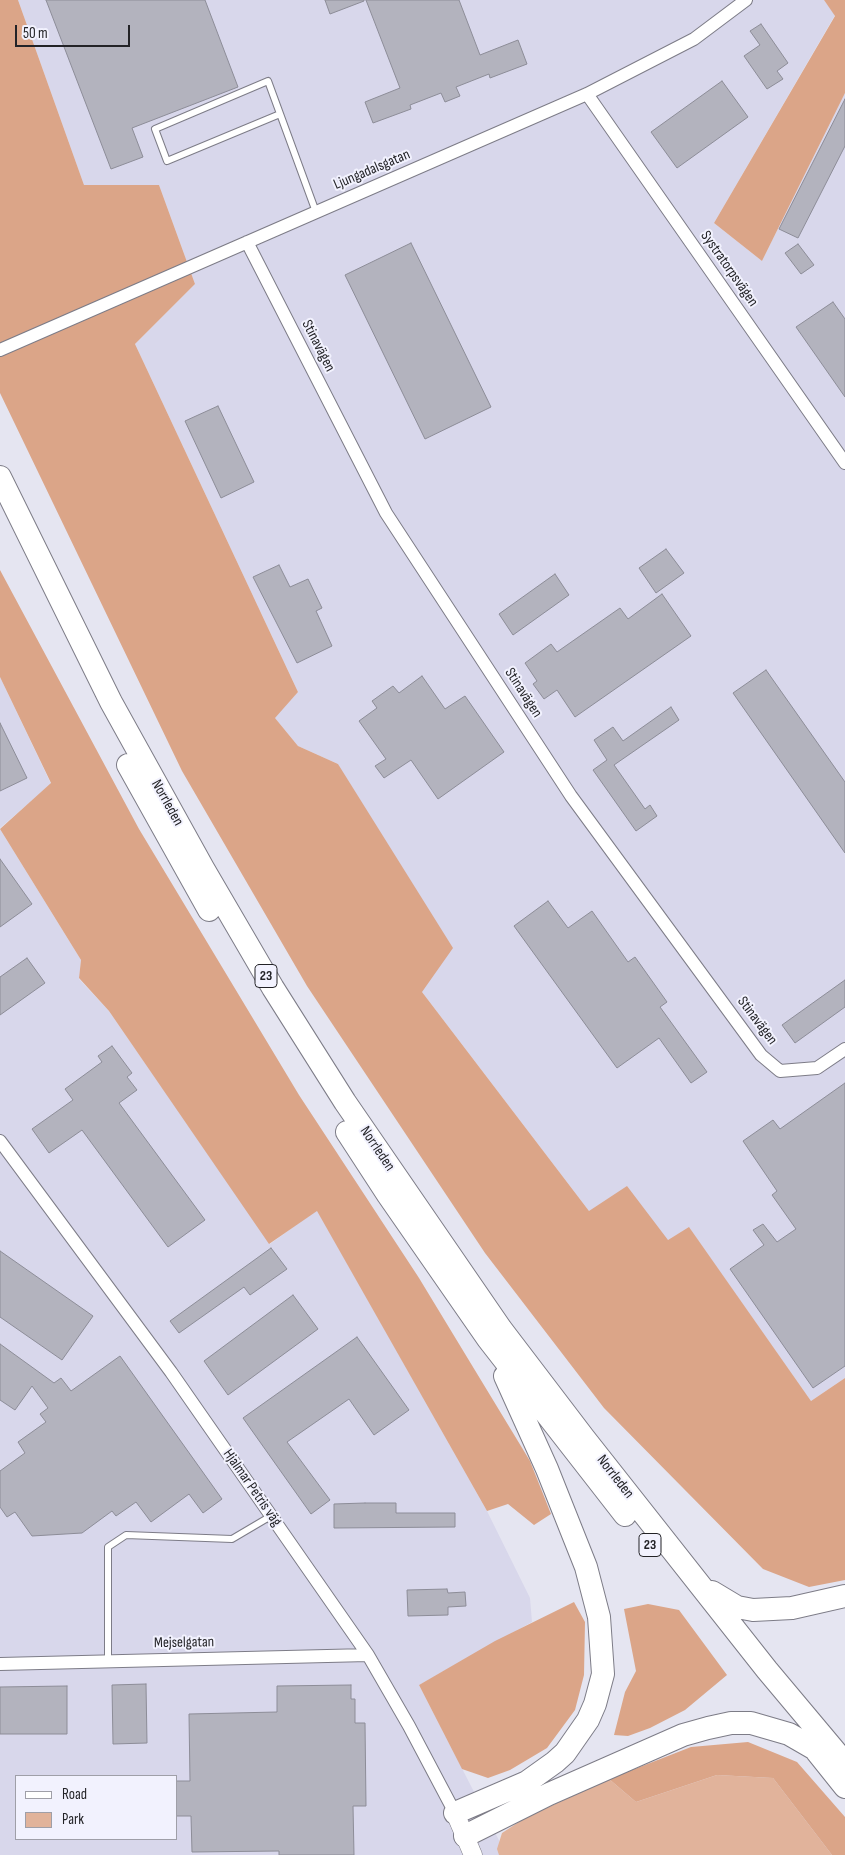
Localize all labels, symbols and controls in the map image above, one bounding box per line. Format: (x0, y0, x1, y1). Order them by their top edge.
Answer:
scale bar (18, 15, 132, 47)
text: 50 m (23, 24, 48, 43)
street label: Ljungadalsgatan (331, 146, 413, 194)
street label: Systratorpsvägen (696, 228, 762, 310)
street label: Stinavägen (297, 317, 339, 375)
street label: Stinavägen (500, 665, 546, 721)
street label: Norrleden (147, 777, 187, 829)
road number: 23 (255, 964, 277, 988)
street label: Stinavägen (733, 993, 781, 1049)
street label: Norrleden (356, 1123, 398, 1175)
street label: Hjalmar Petris väg (219, 1446, 285, 1530)
street label: Norrleden (593, 1452, 637, 1502)
road number: 23 (639, 1534, 661, 1556)
street label: Mejselgatan (154, 1633, 214, 1653)
legend (15, 1775, 178, 1840)
text: Road (62, 1785, 87, 1804)
text: Park (62, 1810, 84, 1829)

